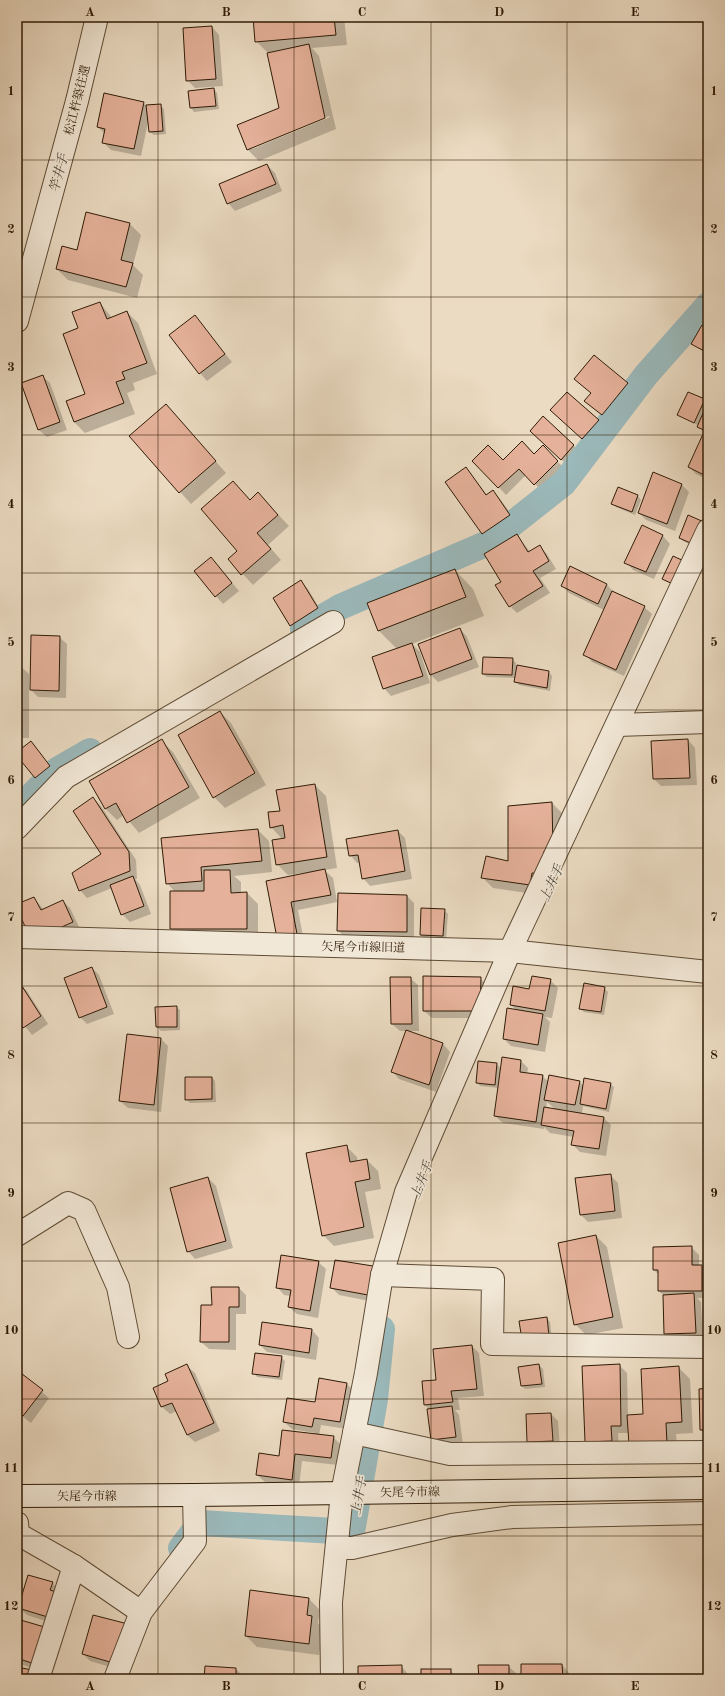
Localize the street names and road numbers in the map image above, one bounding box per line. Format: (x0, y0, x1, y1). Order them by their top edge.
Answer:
street label: 松江杵築往還 (61, 63, 93, 137)
street label: 矢尾今市線旧道 (321, 939, 405, 955)
street label: 矢尾今市線 (380, 1484, 440, 1500)
street label: 矢尾今市線 (57, 1489, 117, 1503)

